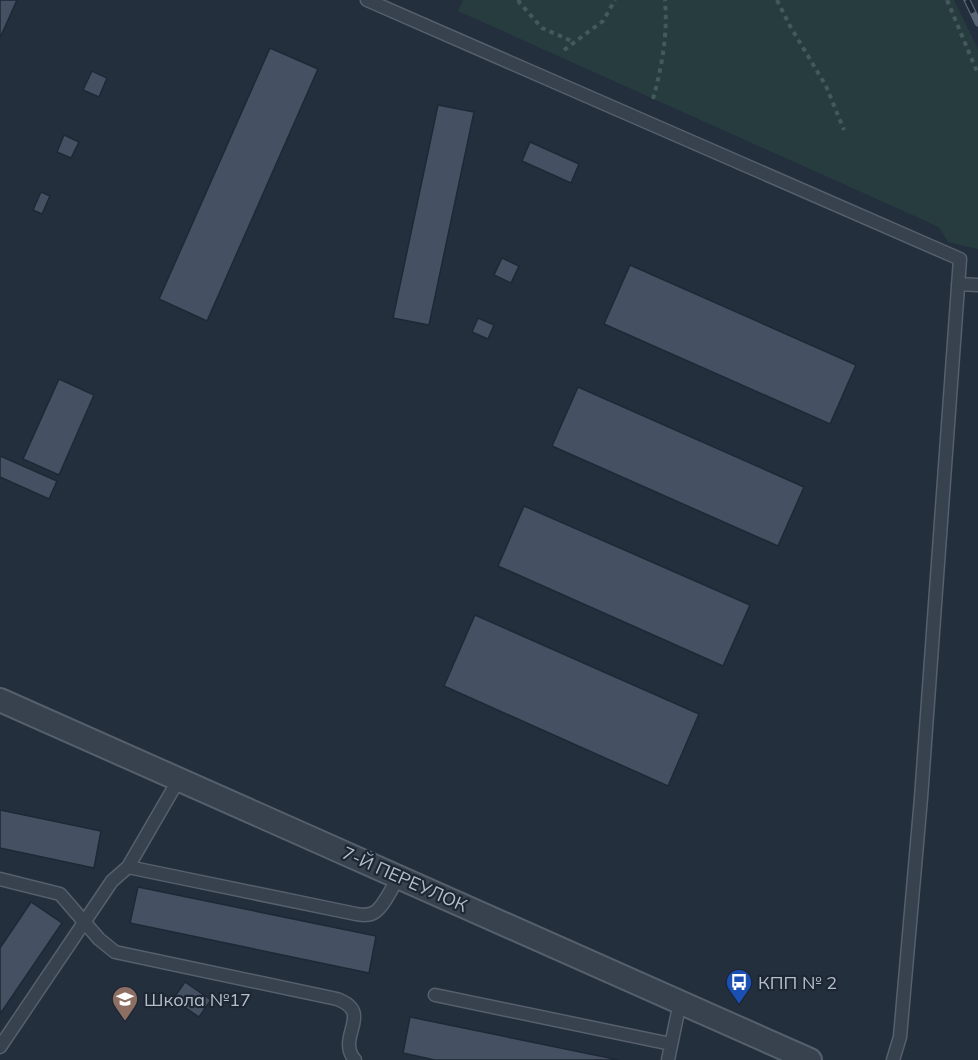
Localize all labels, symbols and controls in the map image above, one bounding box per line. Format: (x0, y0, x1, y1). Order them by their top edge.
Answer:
street label: 7-Й ПЕРЕУЛОК (339, 841, 471, 917)
bus stop icon: КПП № 2 (724, 967, 754, 1005)
place label: КПП № 2 (758, 971, 837, 994)
school or university icon: Школа №17 (110, 984, 140, 1022)
place label: Школа №17 (144, 988, 251, 1011)

